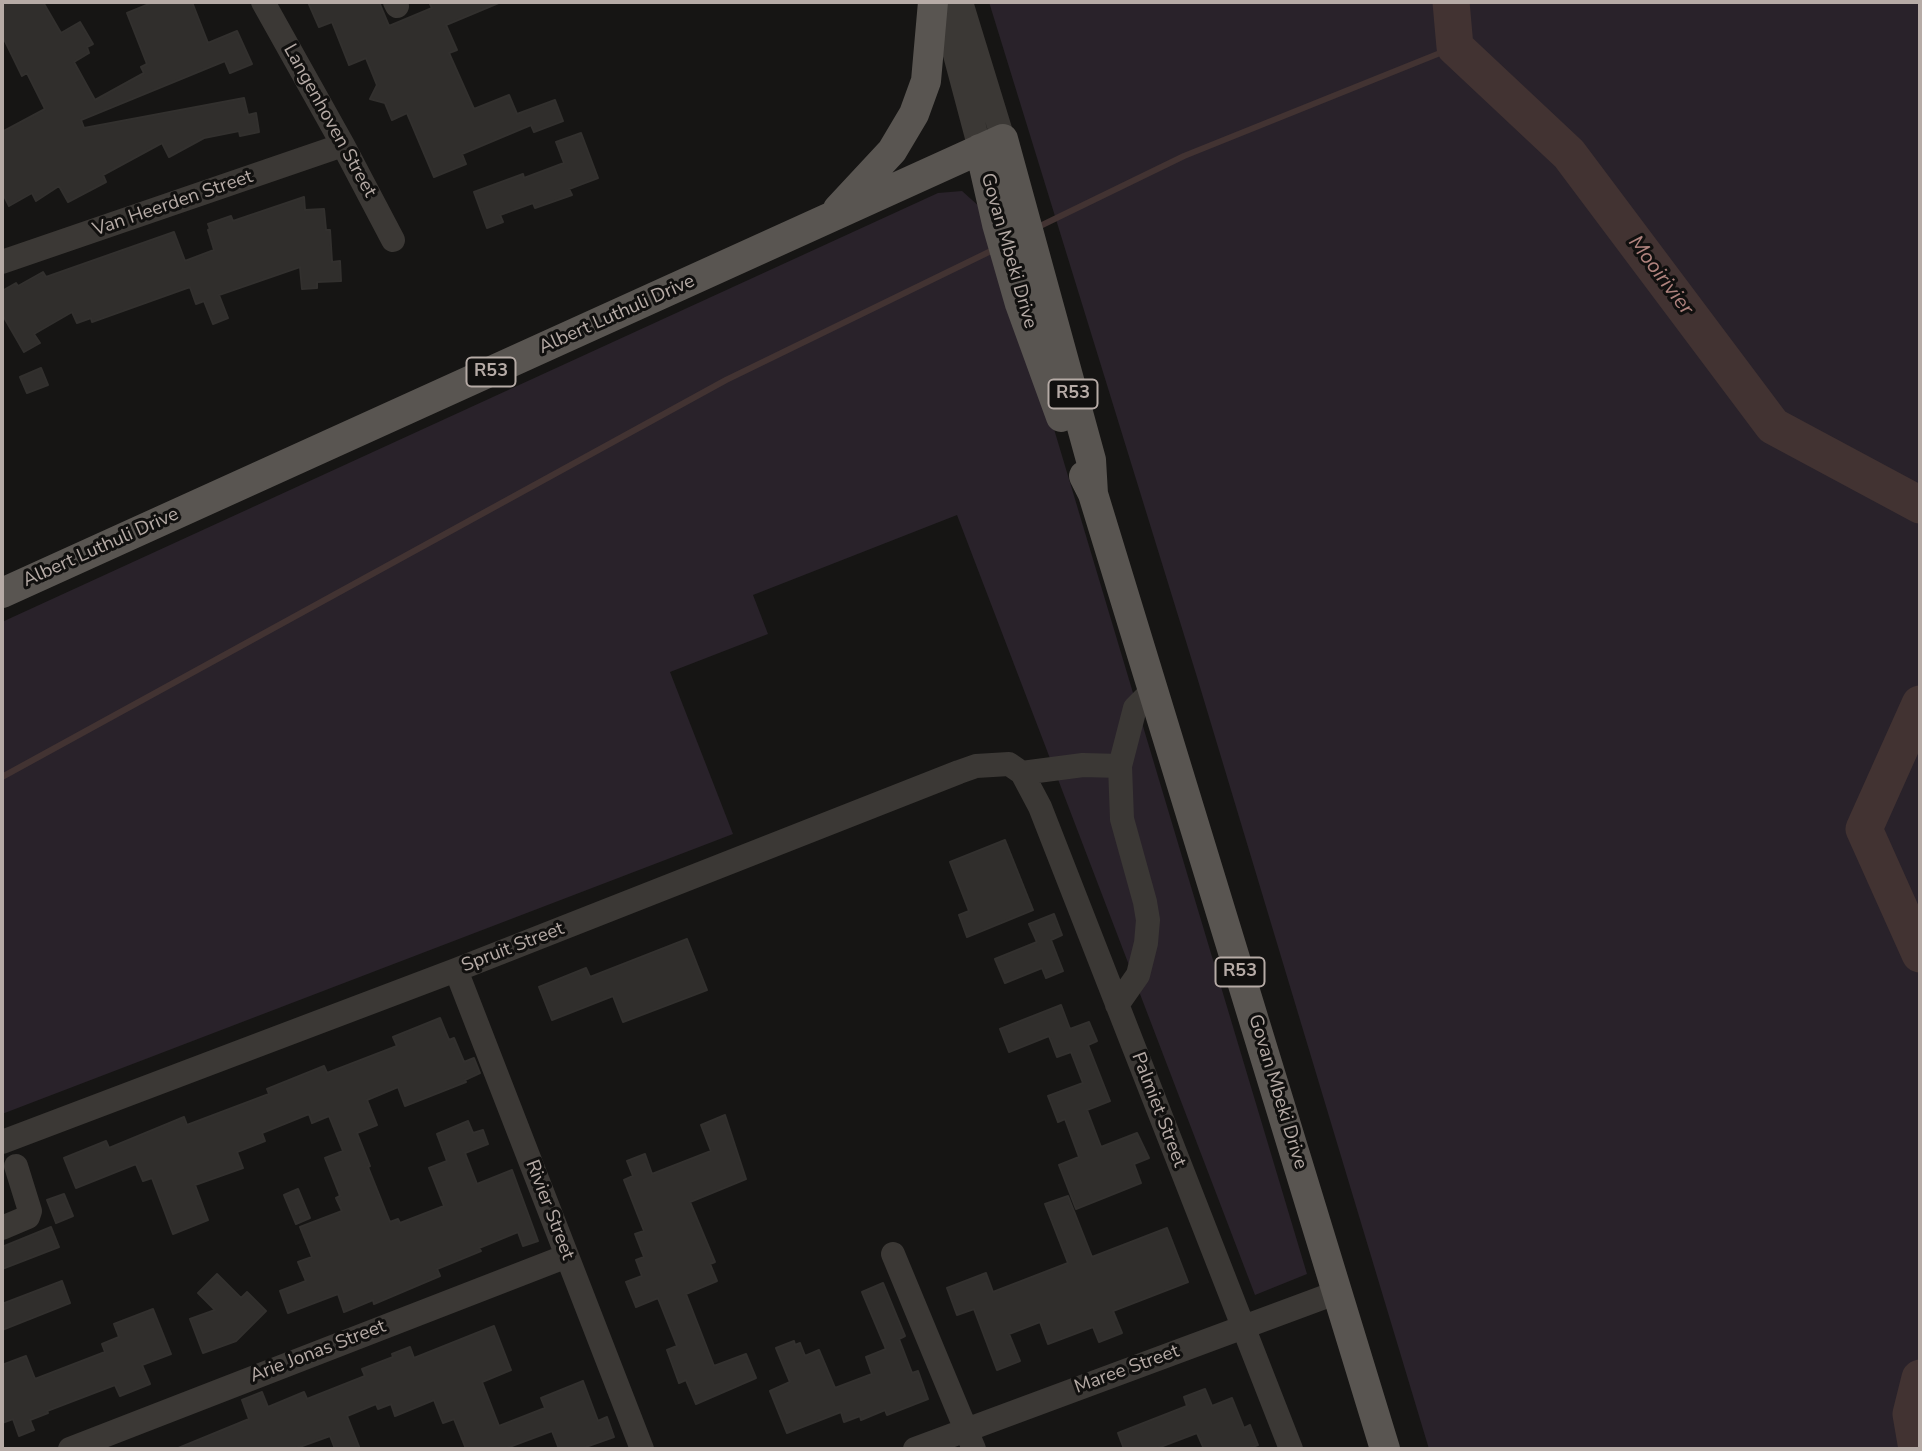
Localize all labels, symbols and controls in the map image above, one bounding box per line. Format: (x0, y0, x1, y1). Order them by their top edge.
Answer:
street label: Langenhoven Street (277, 40, 381, 202)
street label: Van Heerden Street (90, 166, 256, 242)
street label: Govan Mbeki Drive (975, 171, 1041, 331)
water label: Mooirivier (1622, 231, 1698, 321)
street label: Albert Luthuli Drive (535, 270, 699, 360)
road number: R53 (466, 358, 516, 386)
road number: R53 (1048, 380, 1098, 408)
street label: Albert Luthuli Drive (19, 503, 183, 593)
street label: Spruit Street (458, 918, 568, 978)
road number: R53 (1216, 958, 1264, 987)
street label: Govan Mbeki Drive (1243, 1012, 1311, 1172)
street label: Palmiet Street (1126, 1049, 1190, 1171)
street label: Rivier Street (520, 1157, 578, 1263)
street label: Arie Jonas Street (247, 1316, 389, 1388)
street label: Maree Street (1071, 1340, 1183, 1400)

